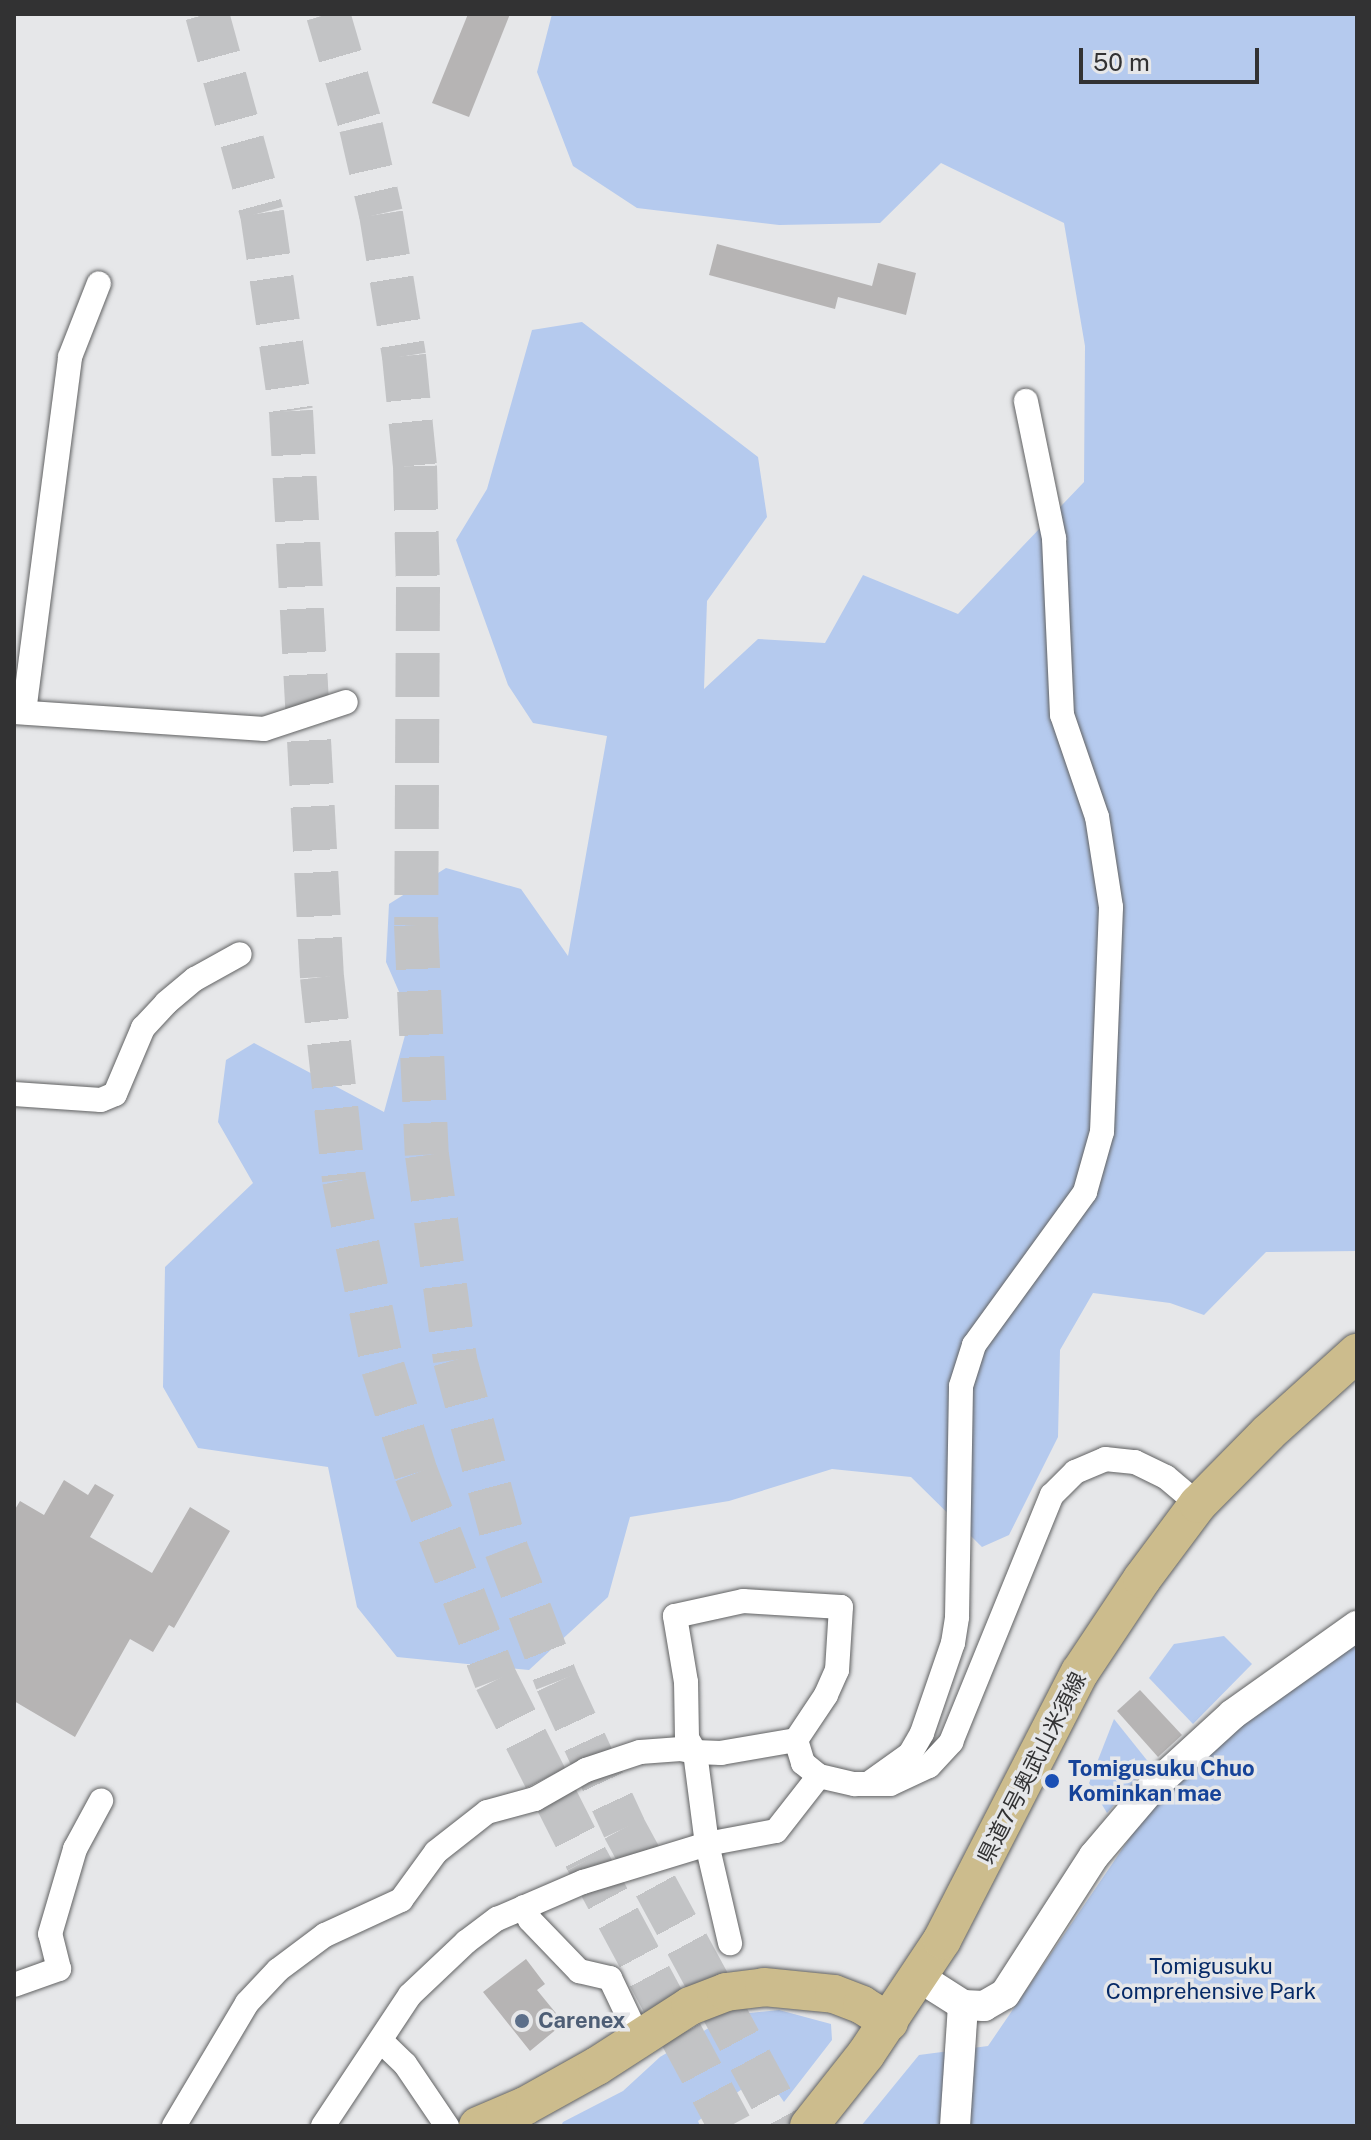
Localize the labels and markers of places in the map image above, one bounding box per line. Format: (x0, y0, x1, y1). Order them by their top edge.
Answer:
place label: Tomigusuku Chuo Kominkan mae (1068, 1755, 1255, 1806)
marker: Tomigusuku Chuo Kominkan mae (1043, 1772, 1061, 1790)
place label: Carenex (538, 2008, 625, 2034)
marker: Carenex (513, 2012, 531, 2030)

